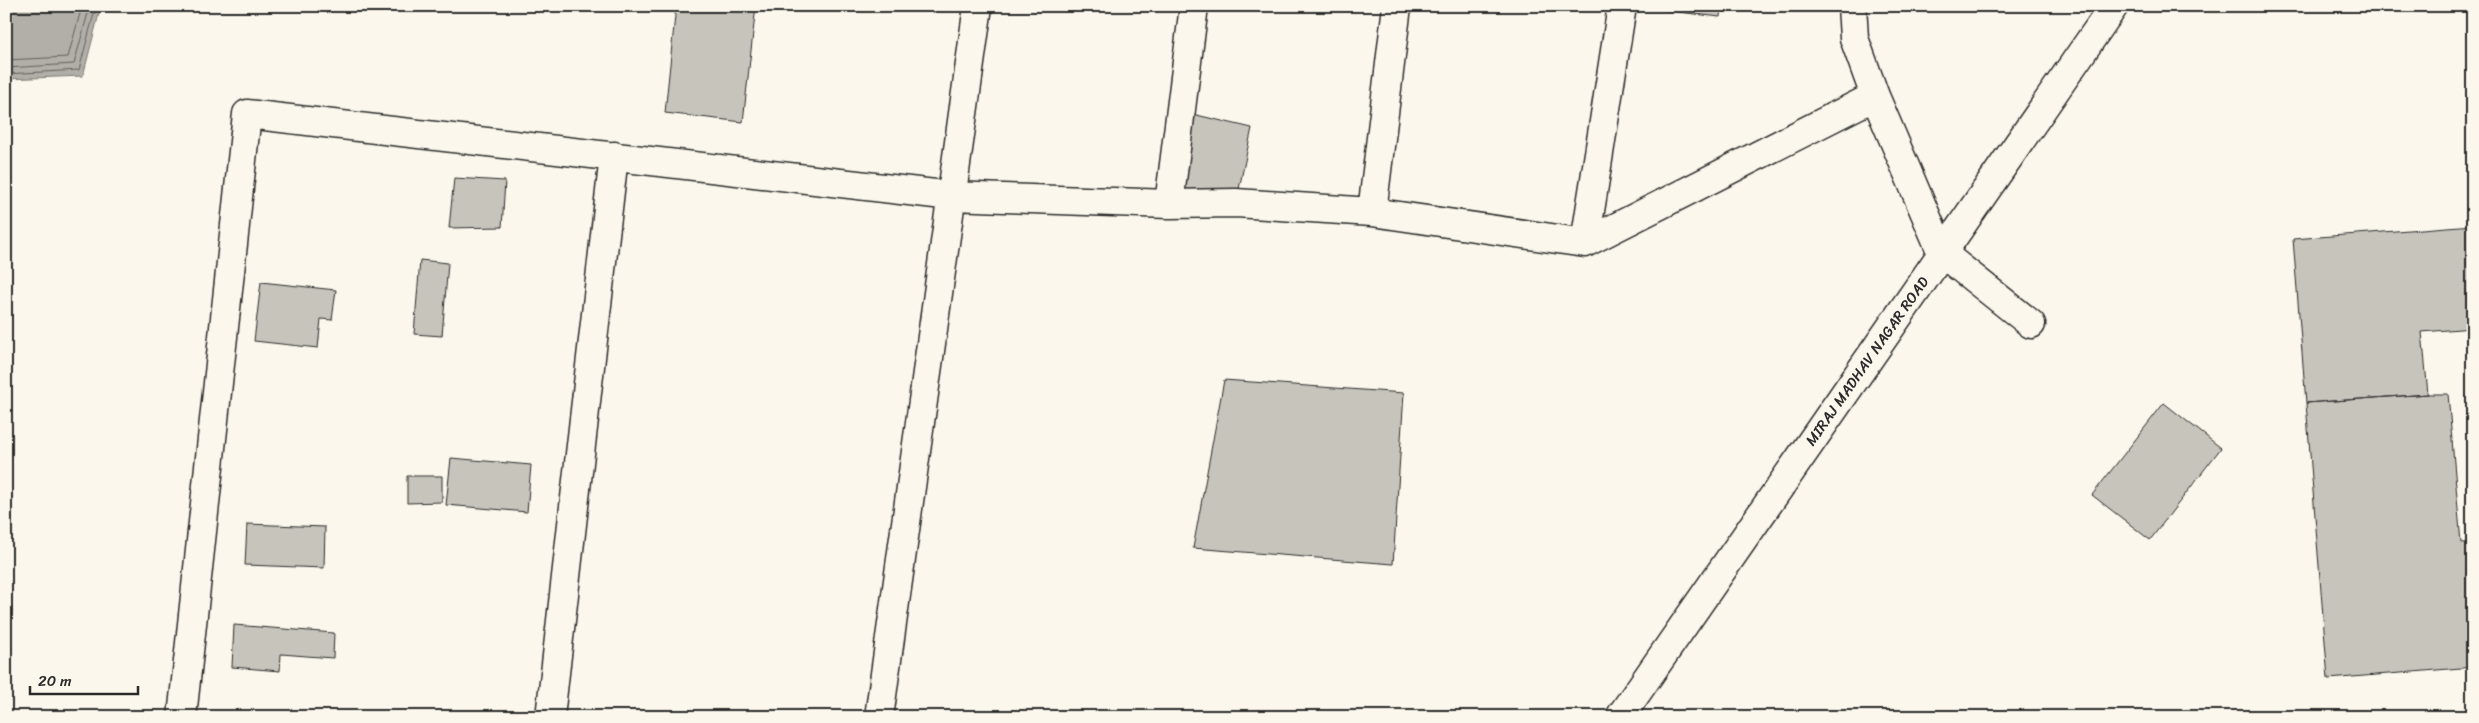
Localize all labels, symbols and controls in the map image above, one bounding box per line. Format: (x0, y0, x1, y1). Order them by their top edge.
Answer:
street label: MIRAJ MADHAV NAGAR ROAD (1798, 271, 1936, 451)
scale bar (30, 663, 138, 695)
text: 20 m (38, 668, 72, 694)

